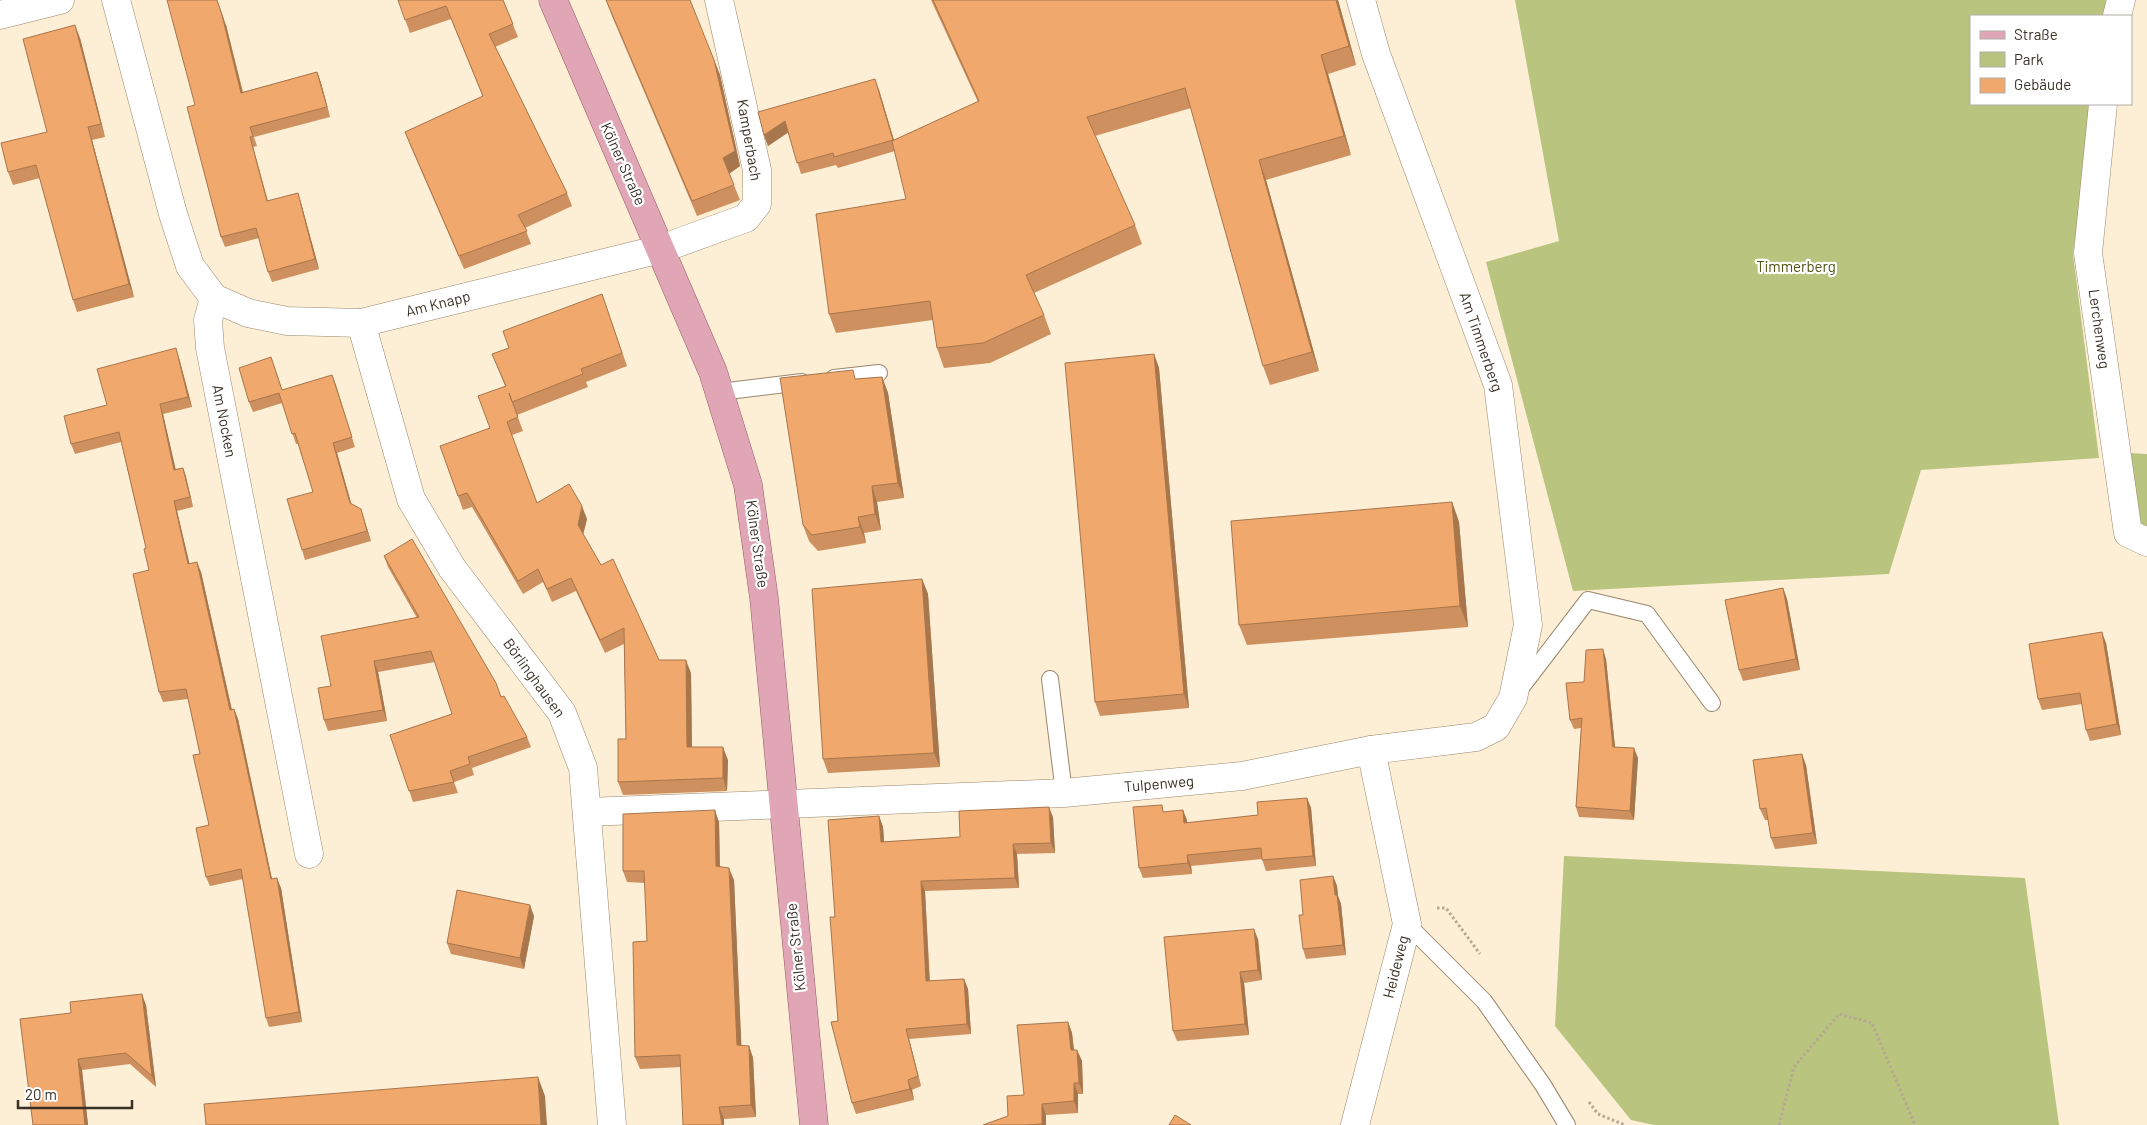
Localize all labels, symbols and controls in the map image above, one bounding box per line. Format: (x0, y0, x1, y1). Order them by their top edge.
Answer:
legend (1970, 15, 2132, 105)
text: Straße (2014, 25, 2058, 43)
text: Park (2014, 50, 2044, 68)
text: Gebäude (2014, 75, 2071, 93)
street label: Kamperbach (734, 98, 766, 182)
street label: Kölner Straße (598, 119, 650, 208)
park label: Timmerberg (1756, 257, 1836, 275)
street label: Am Knapp (404, 286, 472, 320)
street label: Lerchenweg (2085, 288, 2114, 370)
street label: Am Timmerberg (1456, 289, 1507, 394)
street label: Am Nocken (209, 383, 241, 459)
street label: Kölner Straße (743, 499, 773, 589)
street label: Börlinghausen (500, 634, 570, 720)
street label: Tulpenweg (1123, 771, 1195, 795)
street label: Kölner Straße (781, 902, 809, 992)
street label: Heideweg (1379, 933, 1412, 1000)
scale bar (18, 1078, 131, 1110)
text: 20 m (25, 1085, 57, 1103)

